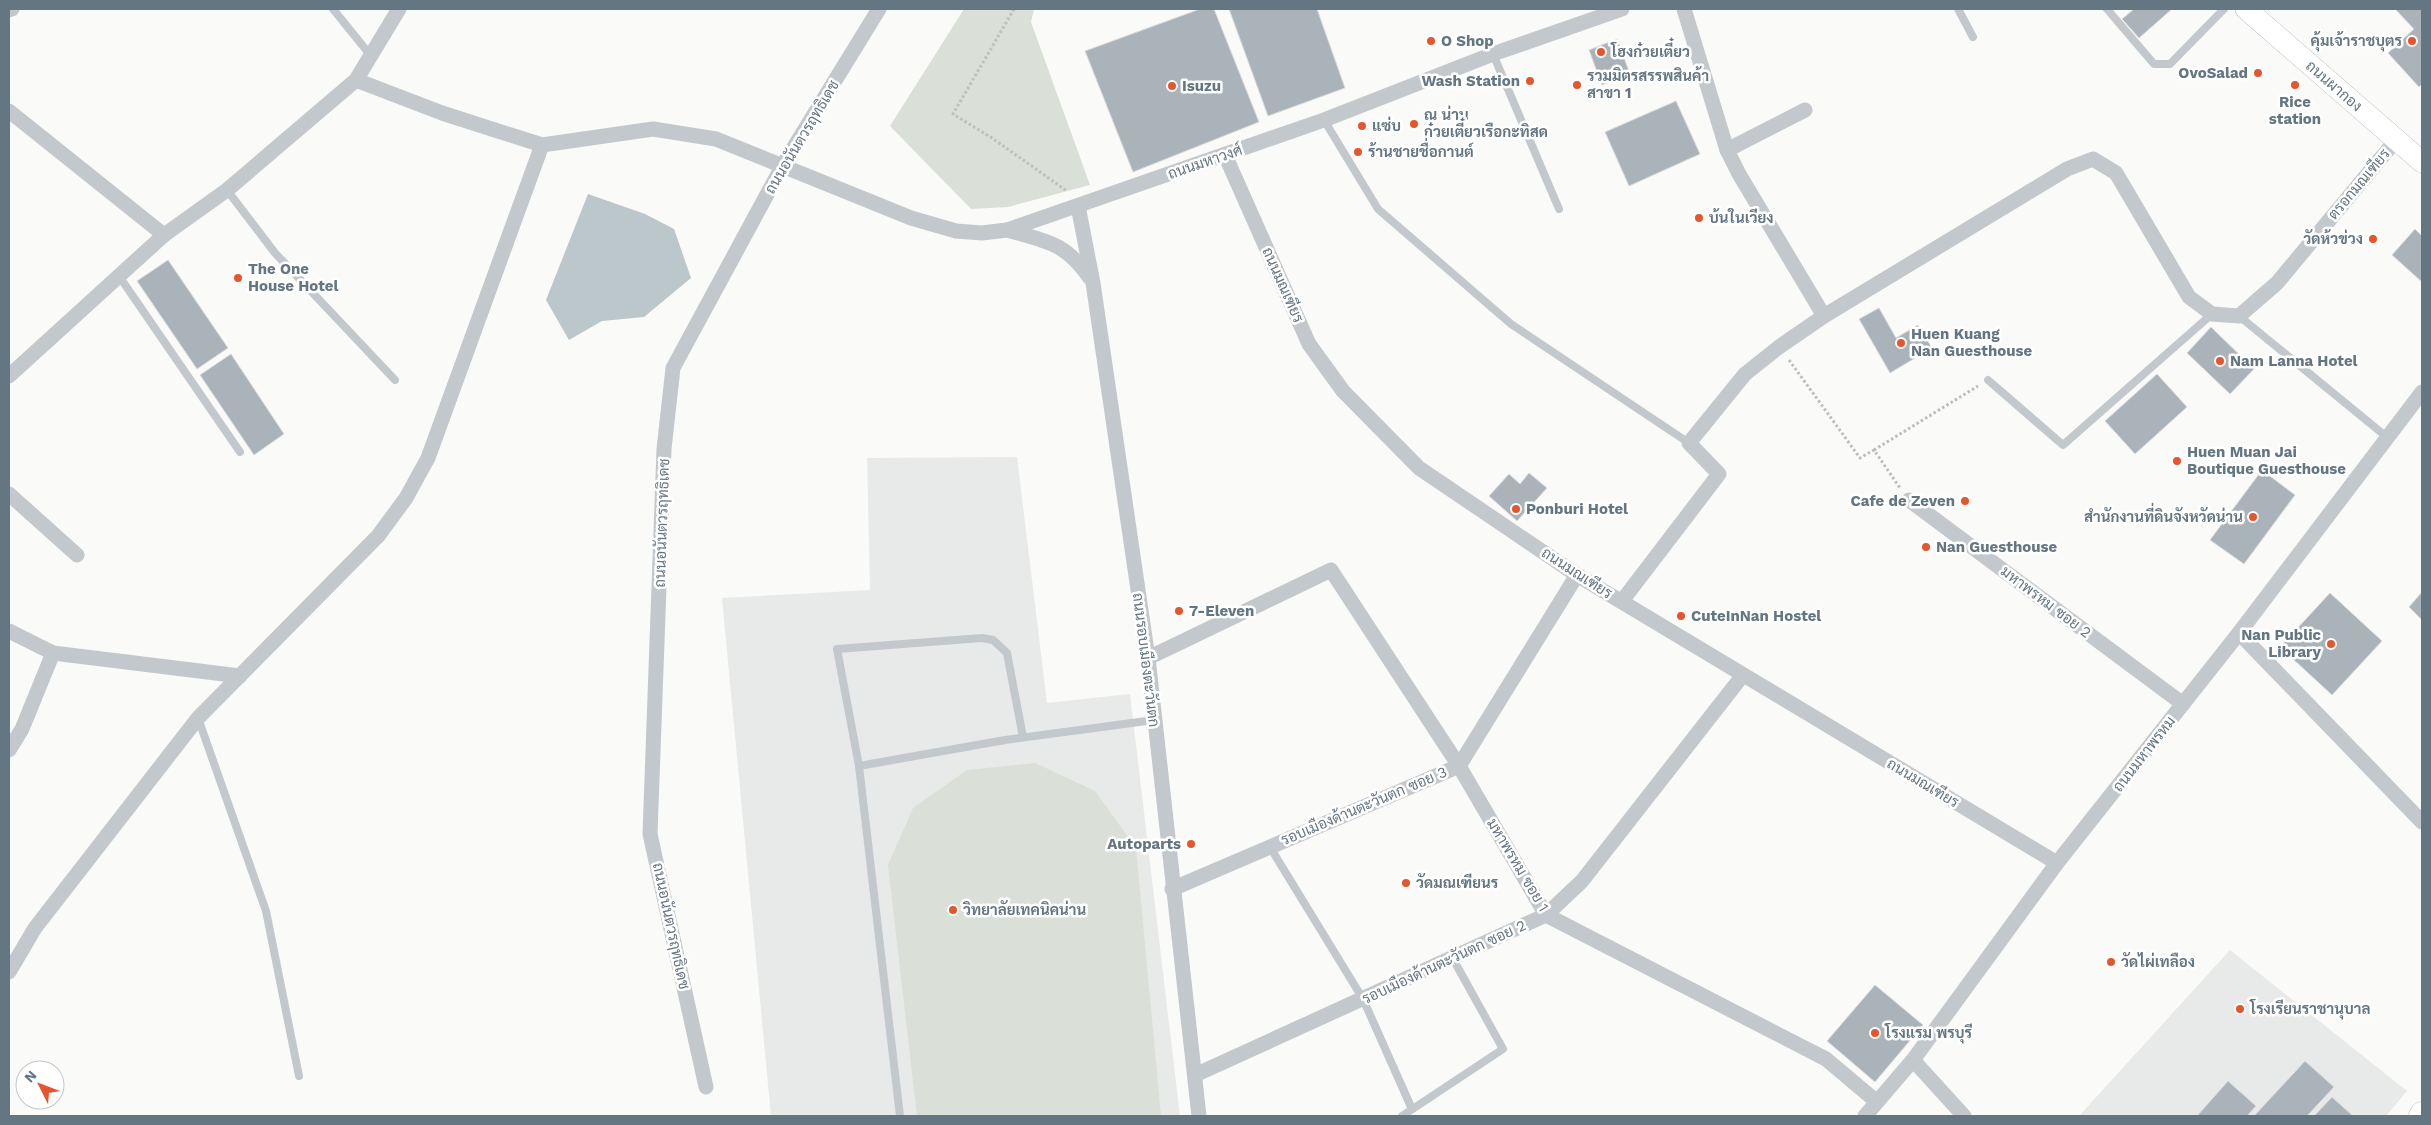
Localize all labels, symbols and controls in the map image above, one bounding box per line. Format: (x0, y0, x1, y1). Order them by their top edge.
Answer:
place label: คุ้มเจ้าราชบุตร (2311, 31, 2403, 52)
place label: O Shop (1441, 32, 1494, 50)
marker: O Shop (1425, 35, 1437, 47)
marker: คุ้มเจ้าราชบุตร (2406, 35, 2418, 47)
place label: โฮงก๋วยเตี๋ยว (1610, 37, 1690, 61)
marker: โฮงก๋วยเตี๋ยว (1595, 46, 1607, 58)
street label: ถนนผากอง (2302, 57, 2366, 115)
place label: OvoSalad (2178, 64, 2248, 82)
place label: รวมมิตรสรรพสินค้า สาขา 1 (1587, 66, 1709, 102)
marker: OvoSalad (2252, 67, 2264, 79)
place label: Wash Station (1421, 72, 1520, 90)
marker: Wash Station (1524, 75, 1536, 87)
street label: ถนนอนันตวรฤทธิเดช (761, 77, 843, 197)
place label: Isuzu (1182, 77, 1221, 95)
marker: รวมมิตรสรรพสินค้า สาขา 1 (1571, 79, 1583, 91)
marker: Rice station (2289, 79, 2301, 91)
marker: Isuzu (1166, 80, 1178, 92)
place label: Rice station (2269, 93, 2321, 128)
place label: ณ น่าน ก๋วยเตี๋ยวเรือกะทิสด (1424, 105, 1548, 141)
place label: แซ่บ (1372, 116, 1401, 135)
marker: ณ น่าน ก๋วยเตี๋ยวเรือกะทิสด (1408, 118, 1420, 130)
marker: แซ่บ (1356, 120, 1368, 132)
place label: ร้านชายชื่อกานต์ (1368, 137, 1474, 161)
street label: ถนนมหาวงศ์ (1165, 140, 1245, 183)
street label: ตรอกมณเฑียร (2324, 144, 2394, 223)
marker: ร้านชายชื่อกานต์ (1352, 146, 1364, 158)
place label: บ้นในเวียง (1709, 208, 1774, 227)
marker: บ้นในเวียง (1693, 212, 1705, 224)
place label: วัดห้วข่วง (2303, 229, 2363, 248)
marker: วัดห้วข่วง (2367, 233, 2379, 245)
street label: ถนนมณเฑียร (1258, 244, 1309, 325)
place label: The One House Hotel (248, 260, 339, 295)
marker: The One House Hotel (232, 272, 244, 284)
place label: Huen Kuang Nan Guesthouse (1911, 325, 2032, 360)
marker: Huen Kuang Nan Guesthouse (1895, 337, 1907, 349)
place label: Nam Lanna Hotel (2230, 352, 2358, 370)
marker: Nam Lanna Hotel (2214, 355, 2226, 367)
place label: Huen Muan Jai Boutique Guesthouse (2187, 443, 2346, 478)
marker: Huen Muan Jai Boutique Guesthouse (2171, 455, 2183, 467)
street label: ถนนอนันตวรฤทธิเดช (651, 458, 673, 588)
place label: Cafe de Zeven (1851, 492, 1955, 510)
marker: Cafe de Zeven (1959, 495, 1971, 507)
place label: Ponburi Hotel (1526, 500, 1628, 518)
place label: สำนักงานที่ดินจังหวัดน่าน (2084, 502, 2243, 526)
marker: Ponburi Hotel (1510, 503, 1522, 515)
marker: สำนักงานที่ดินจังหวัดน่าน (2247, 511, 2259, 523)
place label: Nan Guesthouse (1936, 538, 2057, 556)
marker: Nan Guesthouse (1920, 541, 1932, 553)
street label: ถนนมณเฑียร (1538, 543, 1616, 603)
street label: มหาพรหม ซอย 2 (1997, 562, 2095, 642)
street label: ถนนรอบเมืองตะวันตก (1129, 592, 1164, 728)
place label: 7-Eleven (1189, 602, 1254, 620)
marker: 7-Eleven (1173, 605, 1185, 617)
place label: CuteInNan Hostel (1691, 607, 1821, 625)
marker: CuteInNan Hostel (1675, 610, 1687, 622)
place label: Nan Public Library (2241, 626, 2322, 661)
marker: Nan Public Library (2325, 638, 2337, 650)
street label: ถนนมหาพรหม (2109, 713, 2179, 795)
street label: ถนนมณเฑียร (1884, 754, 1963, 811)
street label: รอบเมืองด้านตะวันตก ซอย 3 (1278, 762, 1450, 849)
street label: มหาพรหม ซอย 1 (1483, 815, 1553, 915)
place label: Autoparts (1107, 835, 1181, 853)
marker: Autoparts (1185, 838, 1197, 850)
street label: ถนนอนันตวรฤทธิเดช (649, 861, 693, 991)
place label: วัดมณเฑียนร (1416, 873, 1499, 892)
marker: วัดมณเฑียนร (1400, 877, 1412, 889)
place label: วิทยาลัยเทคนิคน่าน (962, 900, 1086, 919)
marker: วิทยาลัยเทคนิคน่าน (947, 904, 959, 916)
street label: รอบเมืองด้านตะวันตก ซอย 2 (1359, 915, 1529, 1008)
place label: วัดไผ่เทลือง (2121, 952, 2195, 971)
marker: วัดไผ่เทลือง (2105, 956, 2117, 968)
place label: โรงเรียนราชานุบาล (2249, 998, 2370, 1020)
marker: โรงเรียนราชานุบาล (2234, 1003, 2246, 1015)
place label: โรงแรม พรบุรี (1884, 1022, 1973, 1044)
marker: โรงแรม พรบุรี (1869, 1027, 1881, 1039)
north arrow (15, 1060, 65, 1110)
text: N (21, 1067, 40, 1086)

